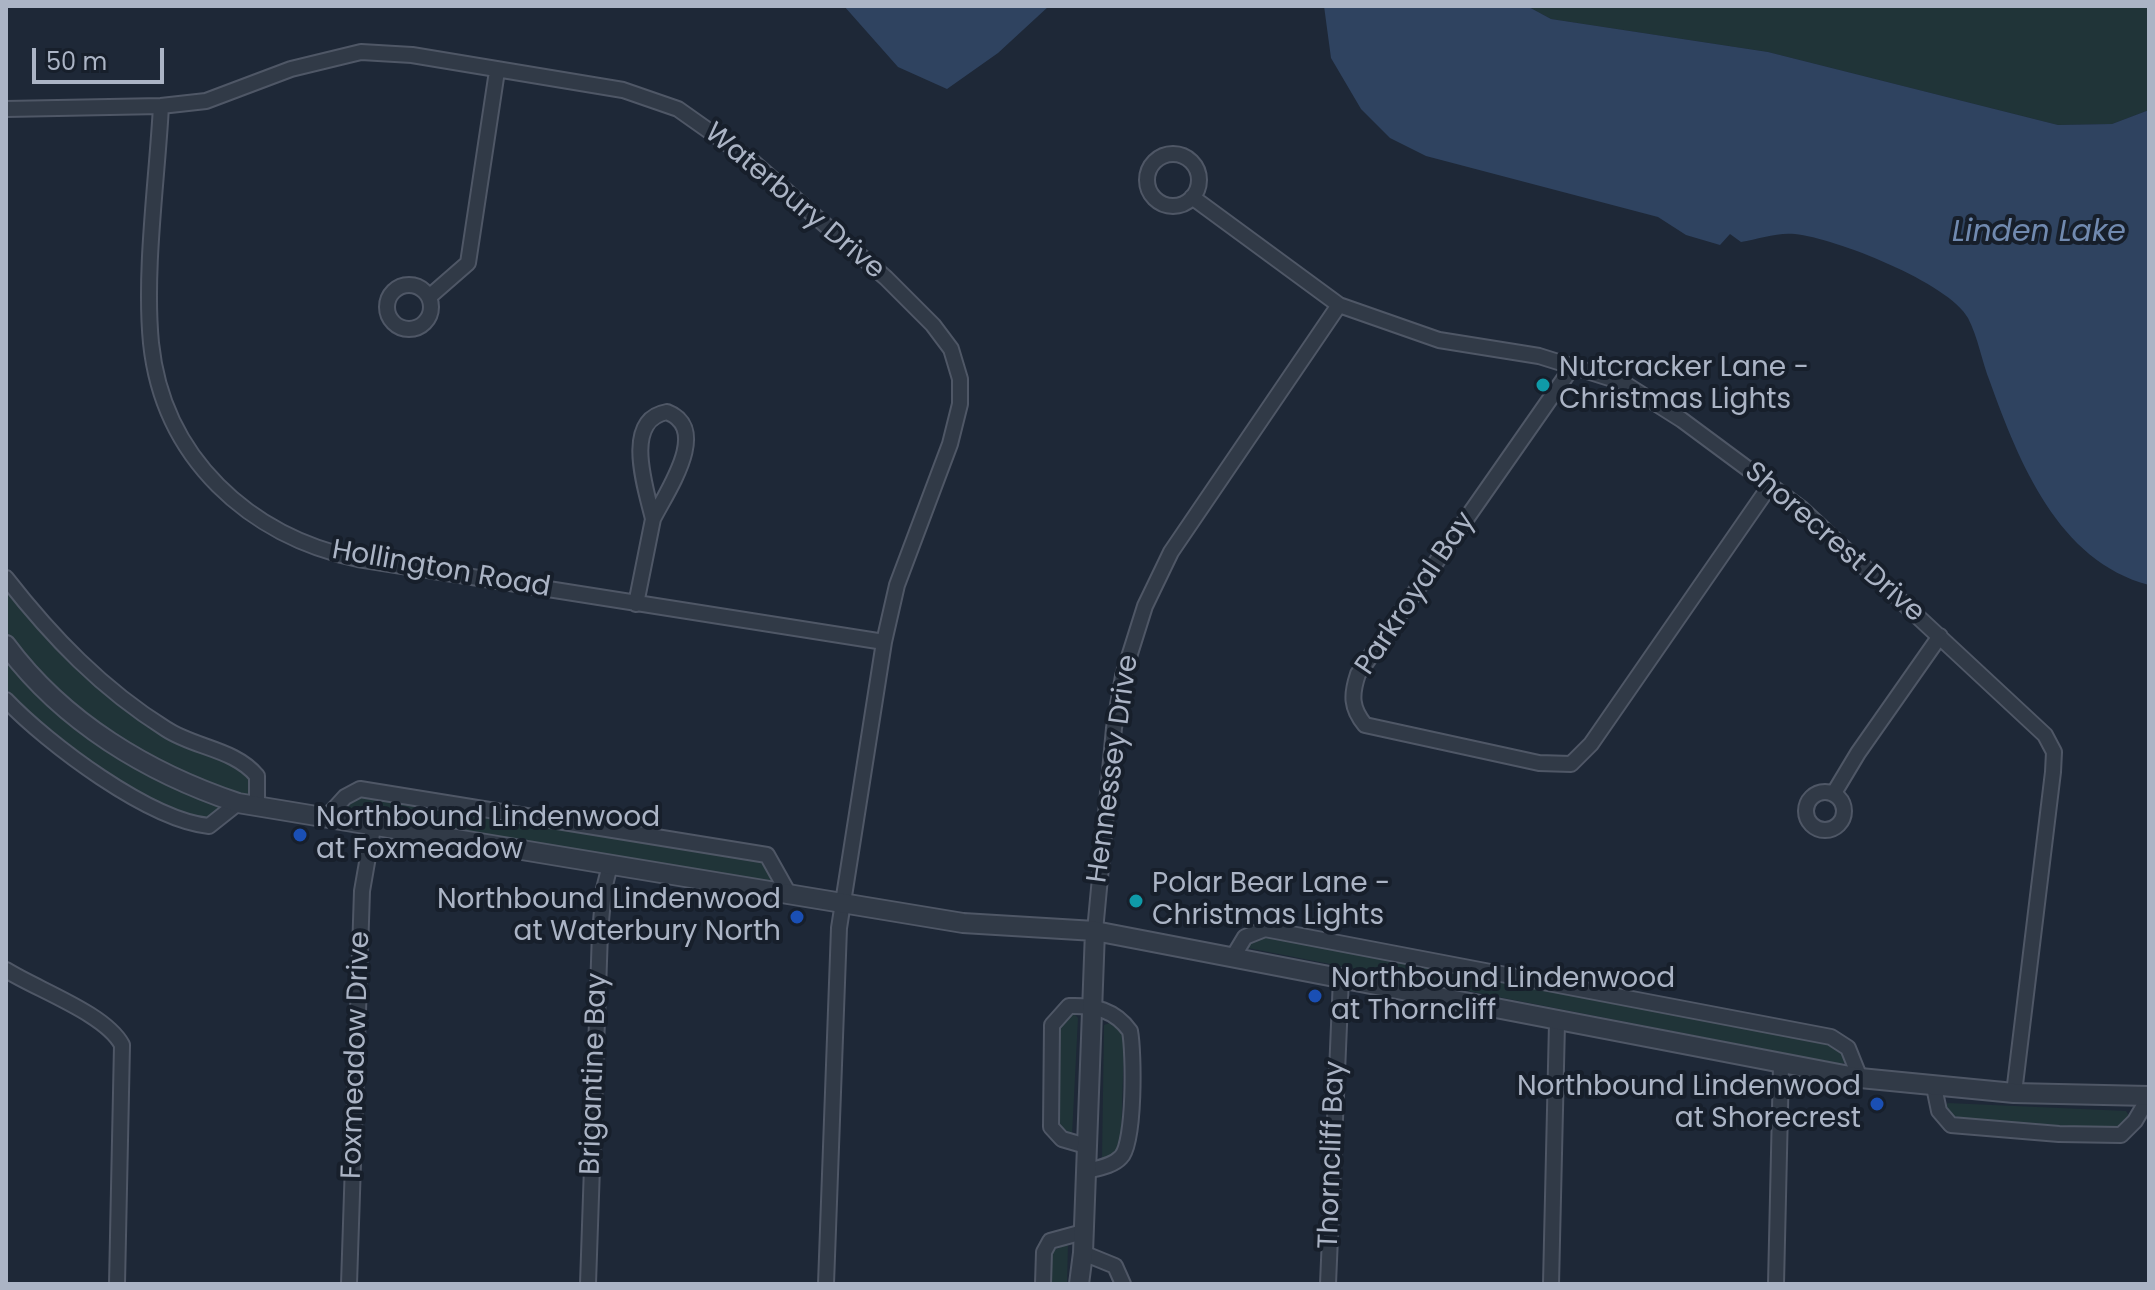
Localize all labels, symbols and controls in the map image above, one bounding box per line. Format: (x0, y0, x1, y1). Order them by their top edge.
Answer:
scale bar (36, 32, 168, 82)
text: 50 m (46, 45, 107, 78)
street label: Waterbury Drive (697, 117, 891, 287)
water label: Linden Lake (1952, 215, 2126, 251)
place label: Nutcracker Lane - Christmas Lights (1559, 352, 1809, 418)
marker: Nutcracker Lane - Christmas Lights (1534, 376, 1552, 394)
street label: Shorecrest Drive (1737, 456, 1931, 630)
street label: Parkroyal Bay (1349, 506, 1483, 682)
street label: Hollington Road (329, 534, 553, 606)
street label: Hennessey Drive (1081, 653, 1147, 885)
place label: Northbound Lindenwood at Foxmeadow (316, 802, 660, 868)
marker: Northbound Lindenwood at Foxmeadow (291, 826, 309, 844)
place label: Polar Bear Lane - Christmas Lights (1152, 868, 1390, 934)
place label: Northbound Lindenwood at Waterbury North (437, 884, 781, 950)
marker: Polar Bear Lane - Christmas Lights (1127, 892, 1145, 910)
marker: Northbound Lindenwood at Waterbury North (788, 908, 806, 926)
street label: Foxmeadow Drive (336, 930, 378, 1180)
place label: Northbound Lindenwood at Thorncliff (1331, 963, 1675, 1029)
street label: Brigantine Bay (575, 972, 615, 1176)
marker: Northbound Lindenwood at Thorncliff (1306, 987, 1324, 1005)
street label: Thorncliff Bay (1313, 1061, 1353, 1249)
place label: Northbound Lindenwood at Shorecrest (1517, 1071, 1861, 1137)
marker: Northbound Lindenwood at Shorecrest (1868, 1095, 1886, 1113)

